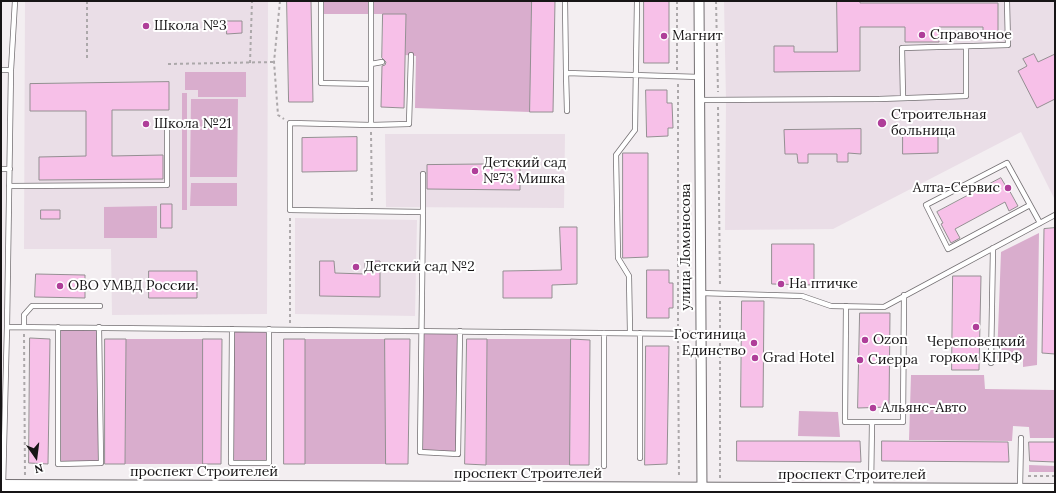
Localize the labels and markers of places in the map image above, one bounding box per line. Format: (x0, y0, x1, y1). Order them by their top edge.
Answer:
place label: Школа №3 (154, 18, 227, 34)
marker: Школа №3 (141, 21, 151, 31)
place label: Справочное (930, 27, 1012, 43)
place label: Магнит (672, 28, 723, 44)
marker: Справочное (917, 30, 927, 40)
marker: Магнит (659, 31, 669, 41)
place label: Строительная больница (891, 107, 986, 140)
place label: Школа №21 (154, 116, 232, 132)
marker: Строительная больница (876, 117, 888, 129)
marker: Школа №21 (141, 119, 151, 129)
place label: Детский сад №73 Мишка (483, 155, 566, 188)
marker: Детский сад №73 Мишка (470, 166, 480, 176)
place label: Алта-Сервис (913, 180, 1000, 196)
marker: Алта-Сервис (1003, 183, 1013, 193)
place label: Детский сад №2 (364, 259, 475, 275)
marker: Детский сад №2 (351, 262, 361, 272)
place label: На птичке (789, 276, 858, 292)
place label: ОВО УМВД России. (68, 278, 198, 294)
marker: На птичке (776, 279, 786, 289)
marker: ОВО УМВД России. (55, 281, 65, 291)
marker: Череповецкий горком КПРФ (971, 322, 981, 332)
place label: Гостиница Единство (674, 327, 746, 360)
place label: Ozon (873, 332, 908, 348)
place label: Череповецкий горком КПРФ (927, 334, 1025, 366)
marker: Ozon (860, 335, 870, 345)
marker: Гостиница Единство (749, 338, 759, 348)
place label: Grad Hotel (763, 350, 835, 366)
place label: Сиерра (868, 352, 918, 368)
marker: Grad Hotel (750, 353, 760, 363)
marker: Сиерра (855, 355, 865, 365)
place label: Альянс-Авто (881, 400, 967, 416)
marker: Альянс-Авто (868, 403, 878, 413)

